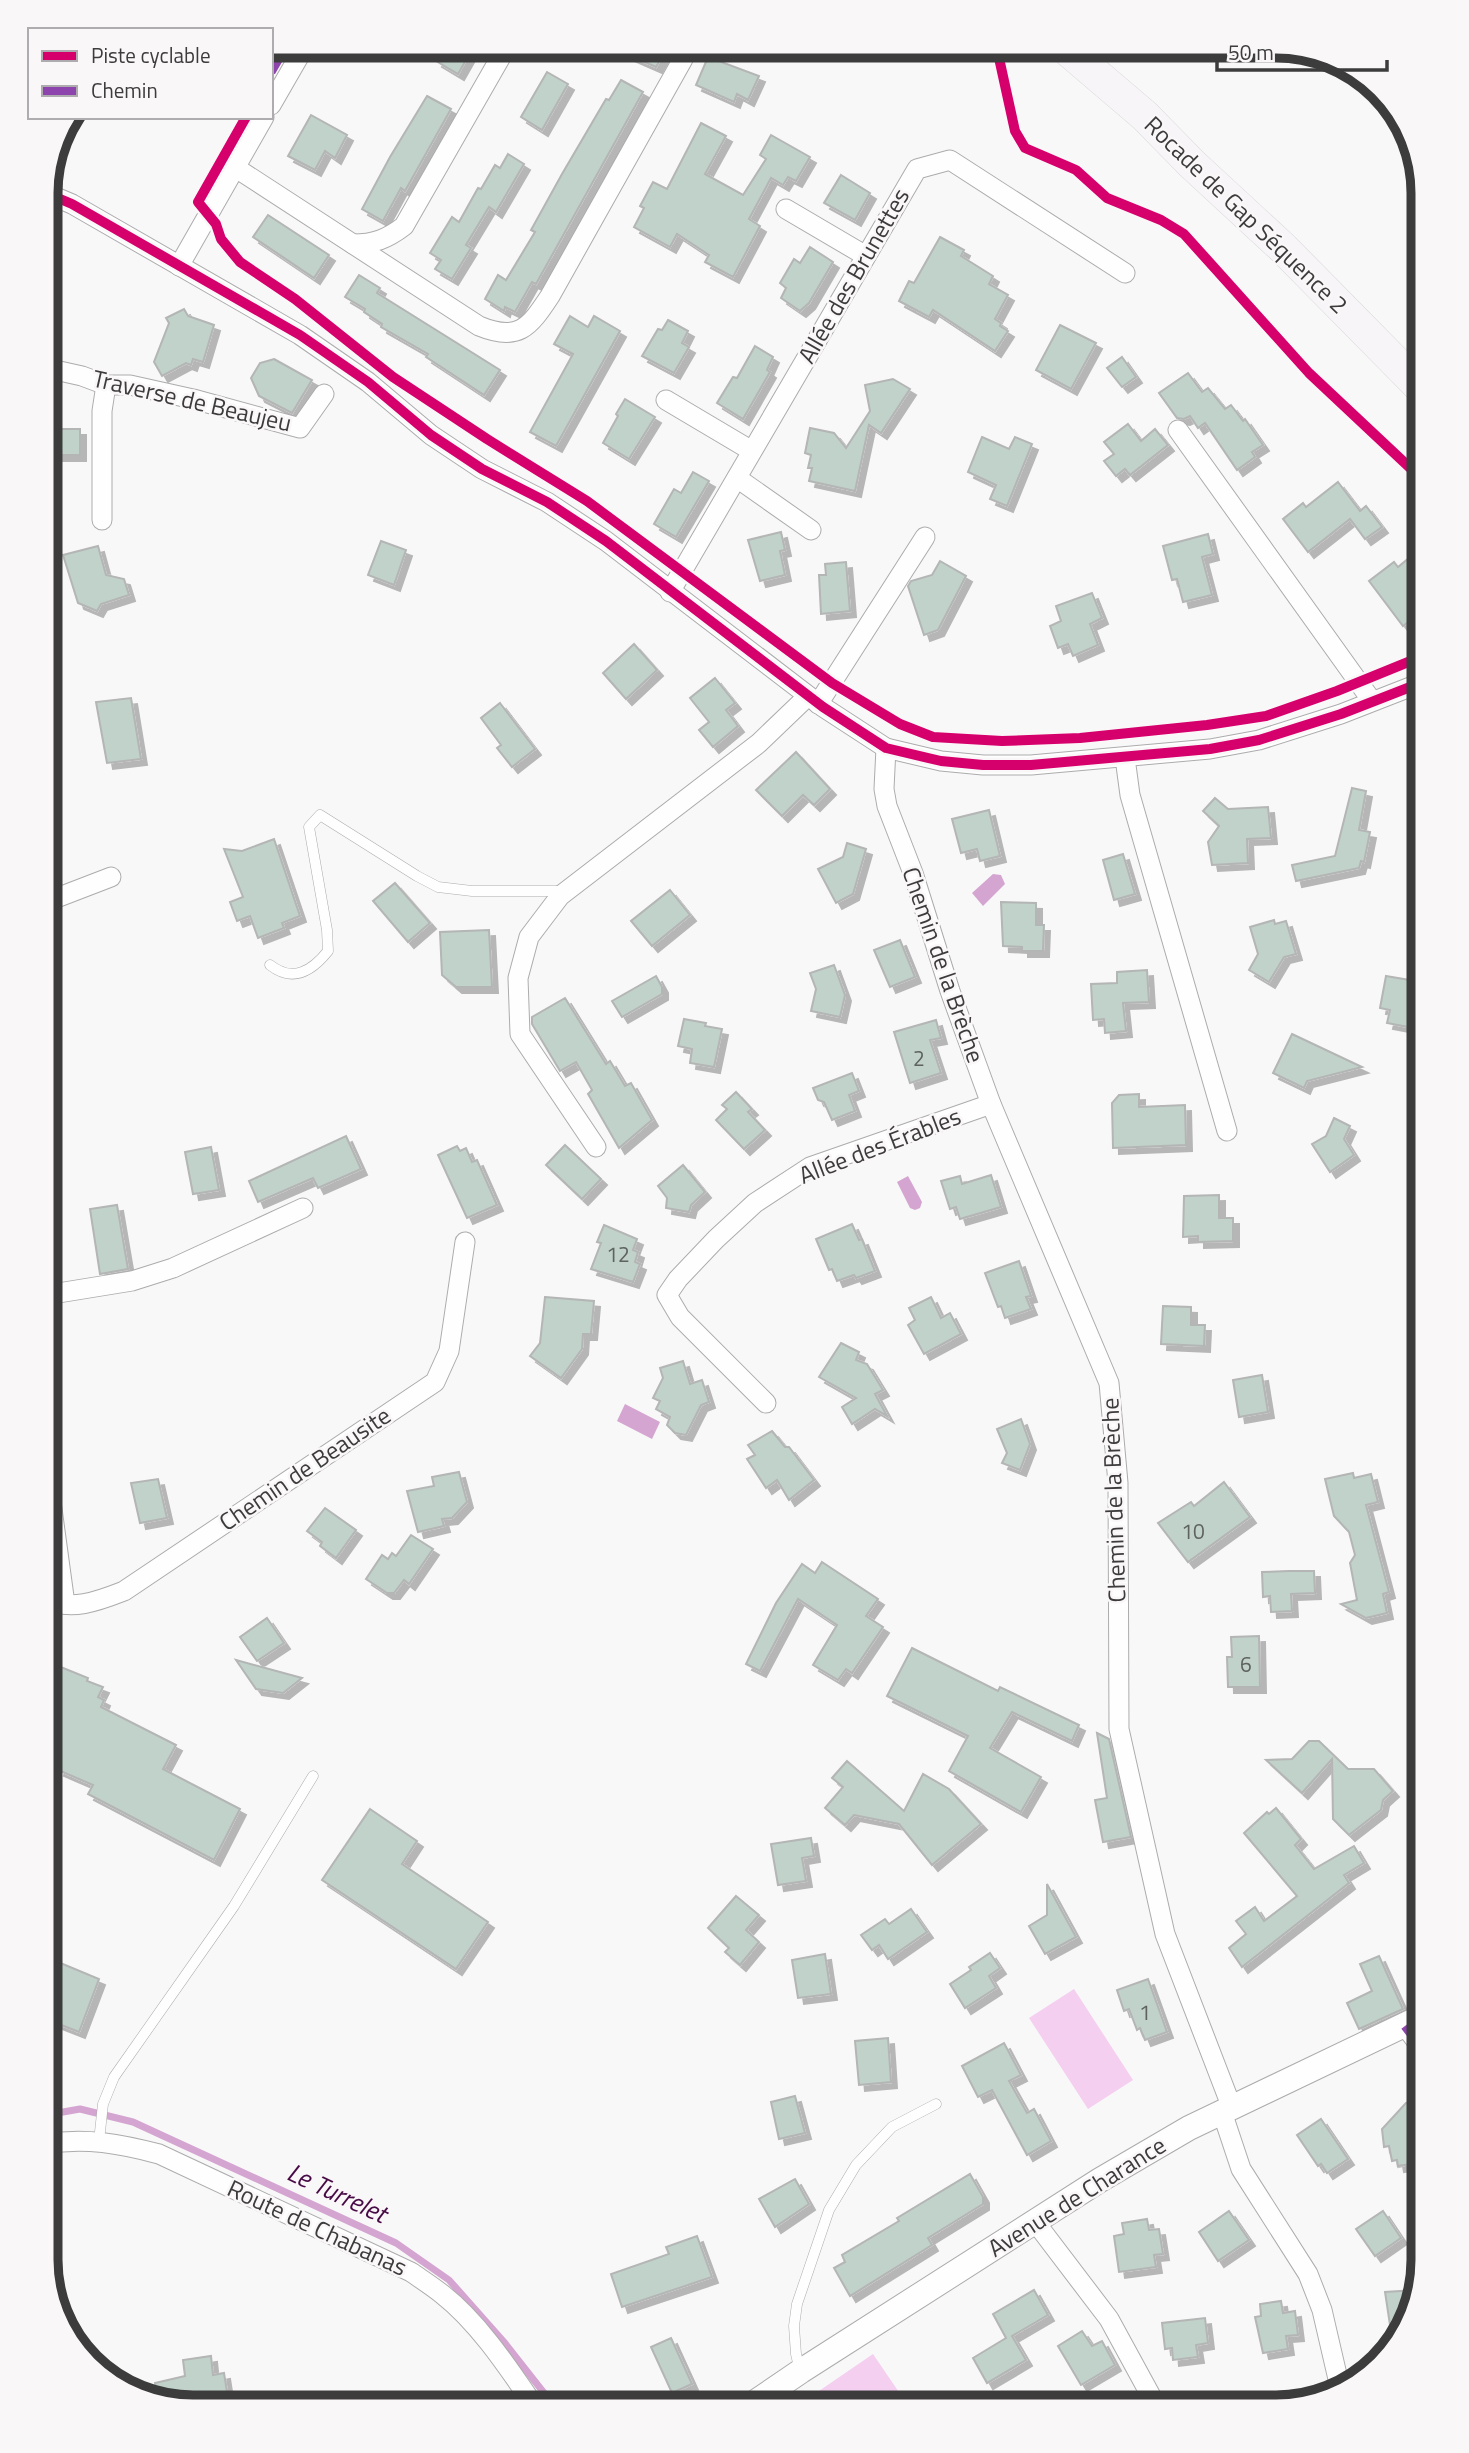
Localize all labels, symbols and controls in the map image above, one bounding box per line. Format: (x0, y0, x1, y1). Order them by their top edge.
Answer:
legend (28, 28, 273, 119)
scale bar (1217, 28, 1387, 72)
text: 50 m (1228, 36, 1274, 68)
text: Piste cyclable (91, 39, 211, 71)
text: Chemin (91, 74, 158, 106)
street label: Rocade de Gap Séquence 2 (1137, 107, 1357, 321)
street label: Allée des Brunettes (788, 181, 918, 370)
street label: Traverse de Beaujeu (89, 360, 295, 440)
street label: Chemin de la Brèche (894, 862, 994, 1067)
house number: 2 (913, 1042, 925, 1074)
street label: Allée des Érables (793, 1098, 966, 1193)
house number: 12 (606, 1238, 630, 1270)
street label: Chemin de Beausite (211, 1397, 398, 1539)
street label: Chemin de la Brèche (1091, 1397, 1135, 1603)
house number: 10 (1181, 1515, 1205, 1547)
house number: 6 (1240, 1648, 1252, 1680)
house number: 1 (1139, 1996, 1151, 2028)
street label: Avenue de Charance (980, 2127, 1173, 2265)
water label: Le Turrelet (281, 2152, 396, 2234)
street label: Route de Chabanas (222, 2170, 413, 2285)

